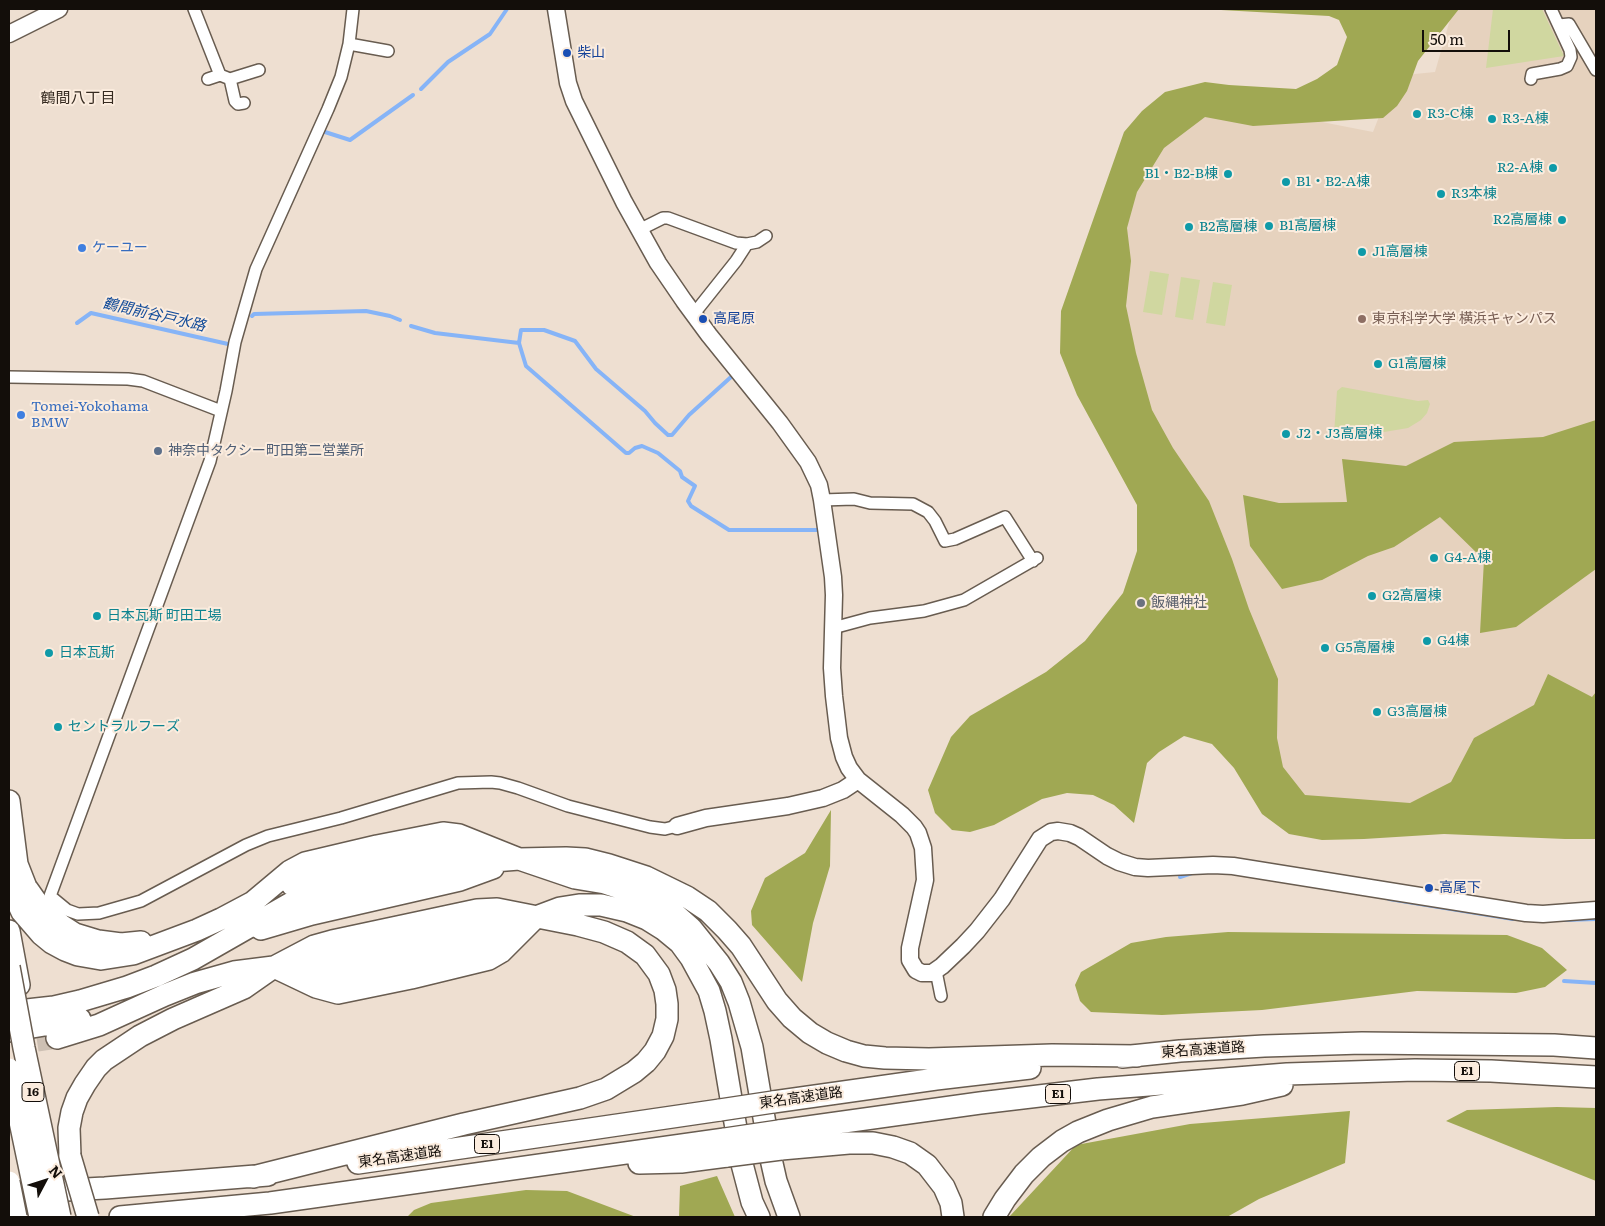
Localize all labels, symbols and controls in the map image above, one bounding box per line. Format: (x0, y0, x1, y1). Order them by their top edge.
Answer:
scale bar (1425, 20, 1512, 52)
text: 50 m (1430, 27, 1464, 50)
place label: 柴山 (577, 45, 605, 61)
marker: 柴山 (561, 47, 573, 59)
district label: 鶴間八丁目 (41, 90, 115, 108)
place label: R3-C棟 (1427, 106, 1473, 122)
marker: R3-C棟 (1411, 108, 1423, 120)
place label: R3-A棟 (1502, 111, 1549, 127)
marker: R3-A棟 (1486, 113, 1498, 125)
place label: R2-A棟 (1497, 160, 1543, 176)
marker: R2-A棟 (1547, 162, 1559, 174)
place label: B1・B2-B棟 (1145, 166, 1218, 182)
marker: B1・B2-B棟 (1222, 168, 1234, 180)
place label: B1・B2-A棟 (1296, 174, 1370, 190)
marker: B1・B2-A棟 (1280, 176, 1292, 188)
place label: R3本棟 (1451, 186, 1497, 202)
marker: R3本棟 (1435, 188, 1447, 200)
place label: R2高層棟 (1493, 212, 1552, 228)
marker: R2高層棟 (1556, 214, 1568, 226)
place label: B1高層棟 (1279, 218, 1336, 234)
place label: B2高層棟 (1199, 219, 1257, 235)
marker: B1高層棟 (1263, 220, 1275, 232)
marker: B2高層棟 (1183, 221, 1195, 233)
place label: ケーユー (92, 240, 148, 256)
marker: ケーユー (76, 242, 88, 254)
place label: J1高層棟 (1372, 244, 1427, 260)
marker: J1高層棟 (1356, 246, 1368, 258)
water label: 鶴間前谷戸水路 (101, 294, 207, 336)
place label: 高尾原 (713, 311, 755, 327)
place label: 東京科学大学 横浜キャンパス (1372, 311, 1557, 327)
marker: 高尾原 (697, 313, 709, 325)
marker: 東京科学大学 横浜キャンパス (1356, 313, 1368, 325)
place label: G1高層棟 (1388, 356, 1446, 372)
marker: G1高層棟 (1372, 358, 1384, 370)
place label: Tomei-Yokohama BMW (31, 399, 149, 432)
marker: Tomei-Yokohama BMW (15, 409, 27, 421)
place label: J2・J3高層棟 (1296, 426, 1382, 442)
marker: J2・J3高層棟 (1280, 428, 1292, 440)
place label: 神奈中タクシー町田第二営業所 (168, 443, 364, 459)
marker: 神奈中タクシー町田第二営業所 (152, 445, 164, 457)
place label: G4-A棟 (1444, 550, 1491, 566)
marker: G4-A棟 (1428, 552, 1440, 564)
place label: G2高層棟 (1382, 588, 1442, 604)
marker: G2高層棟 (1366, 590, 1378, 602)
place label: 飯縄神社 (1151, 595, 1207, 611)
marker: 飯縄神社 (1135, 597, 1147, 609)
place label: 日本瓦斯 町田工場 (107, 608, 222, 624)
marker: 日本瓦斯 町田工場 (91, 610, 103, 622)
place label: G4棟 (1437, 633, 1469, 649)
marker: G4棟 (1421, 635, 1433, 647)
place label: G5高層棟 (1335, 640, 1395, 656)
marker: G5高層棟 (1319, 642, 1331, 654)
place label: 日本瓦斯 (59, 645, 115, 661)
marker: 日本瓦斯 (43, 647, 55, 659)
place label: G3高層棟 (1387, 704, 1447, 720)
marker: G3高層棟 (1371, 706, 1383, 718)
place label: セントラルフーズ (68, 719, 180, 735)
marker: セントラルフーズ (52, 721, 64, 733)
place label: 高尾下 (1439, 880, 1481, 896)
marker: 高尾下 (1423, 882, 1435, 894)
street label: 東名高速道路 (1161, 1039, 1245, 1061)
road number: E1 (1454, 1062, 1480, 1080)
road number: 16 (22, 1082, 44, 1102)
street label: 東名高速道路 (758, 1084, 844, 1112)
road number: E1 (1046, 1084, 1070, 1104)
road number: E1 (474, 1134, 500, 1154)
street label: 東名高速道路 (357, 1143, 443, 1171)
north arrow (20, 1156, 70, 1206)
text: N (45, 1160, 68, 1182)

